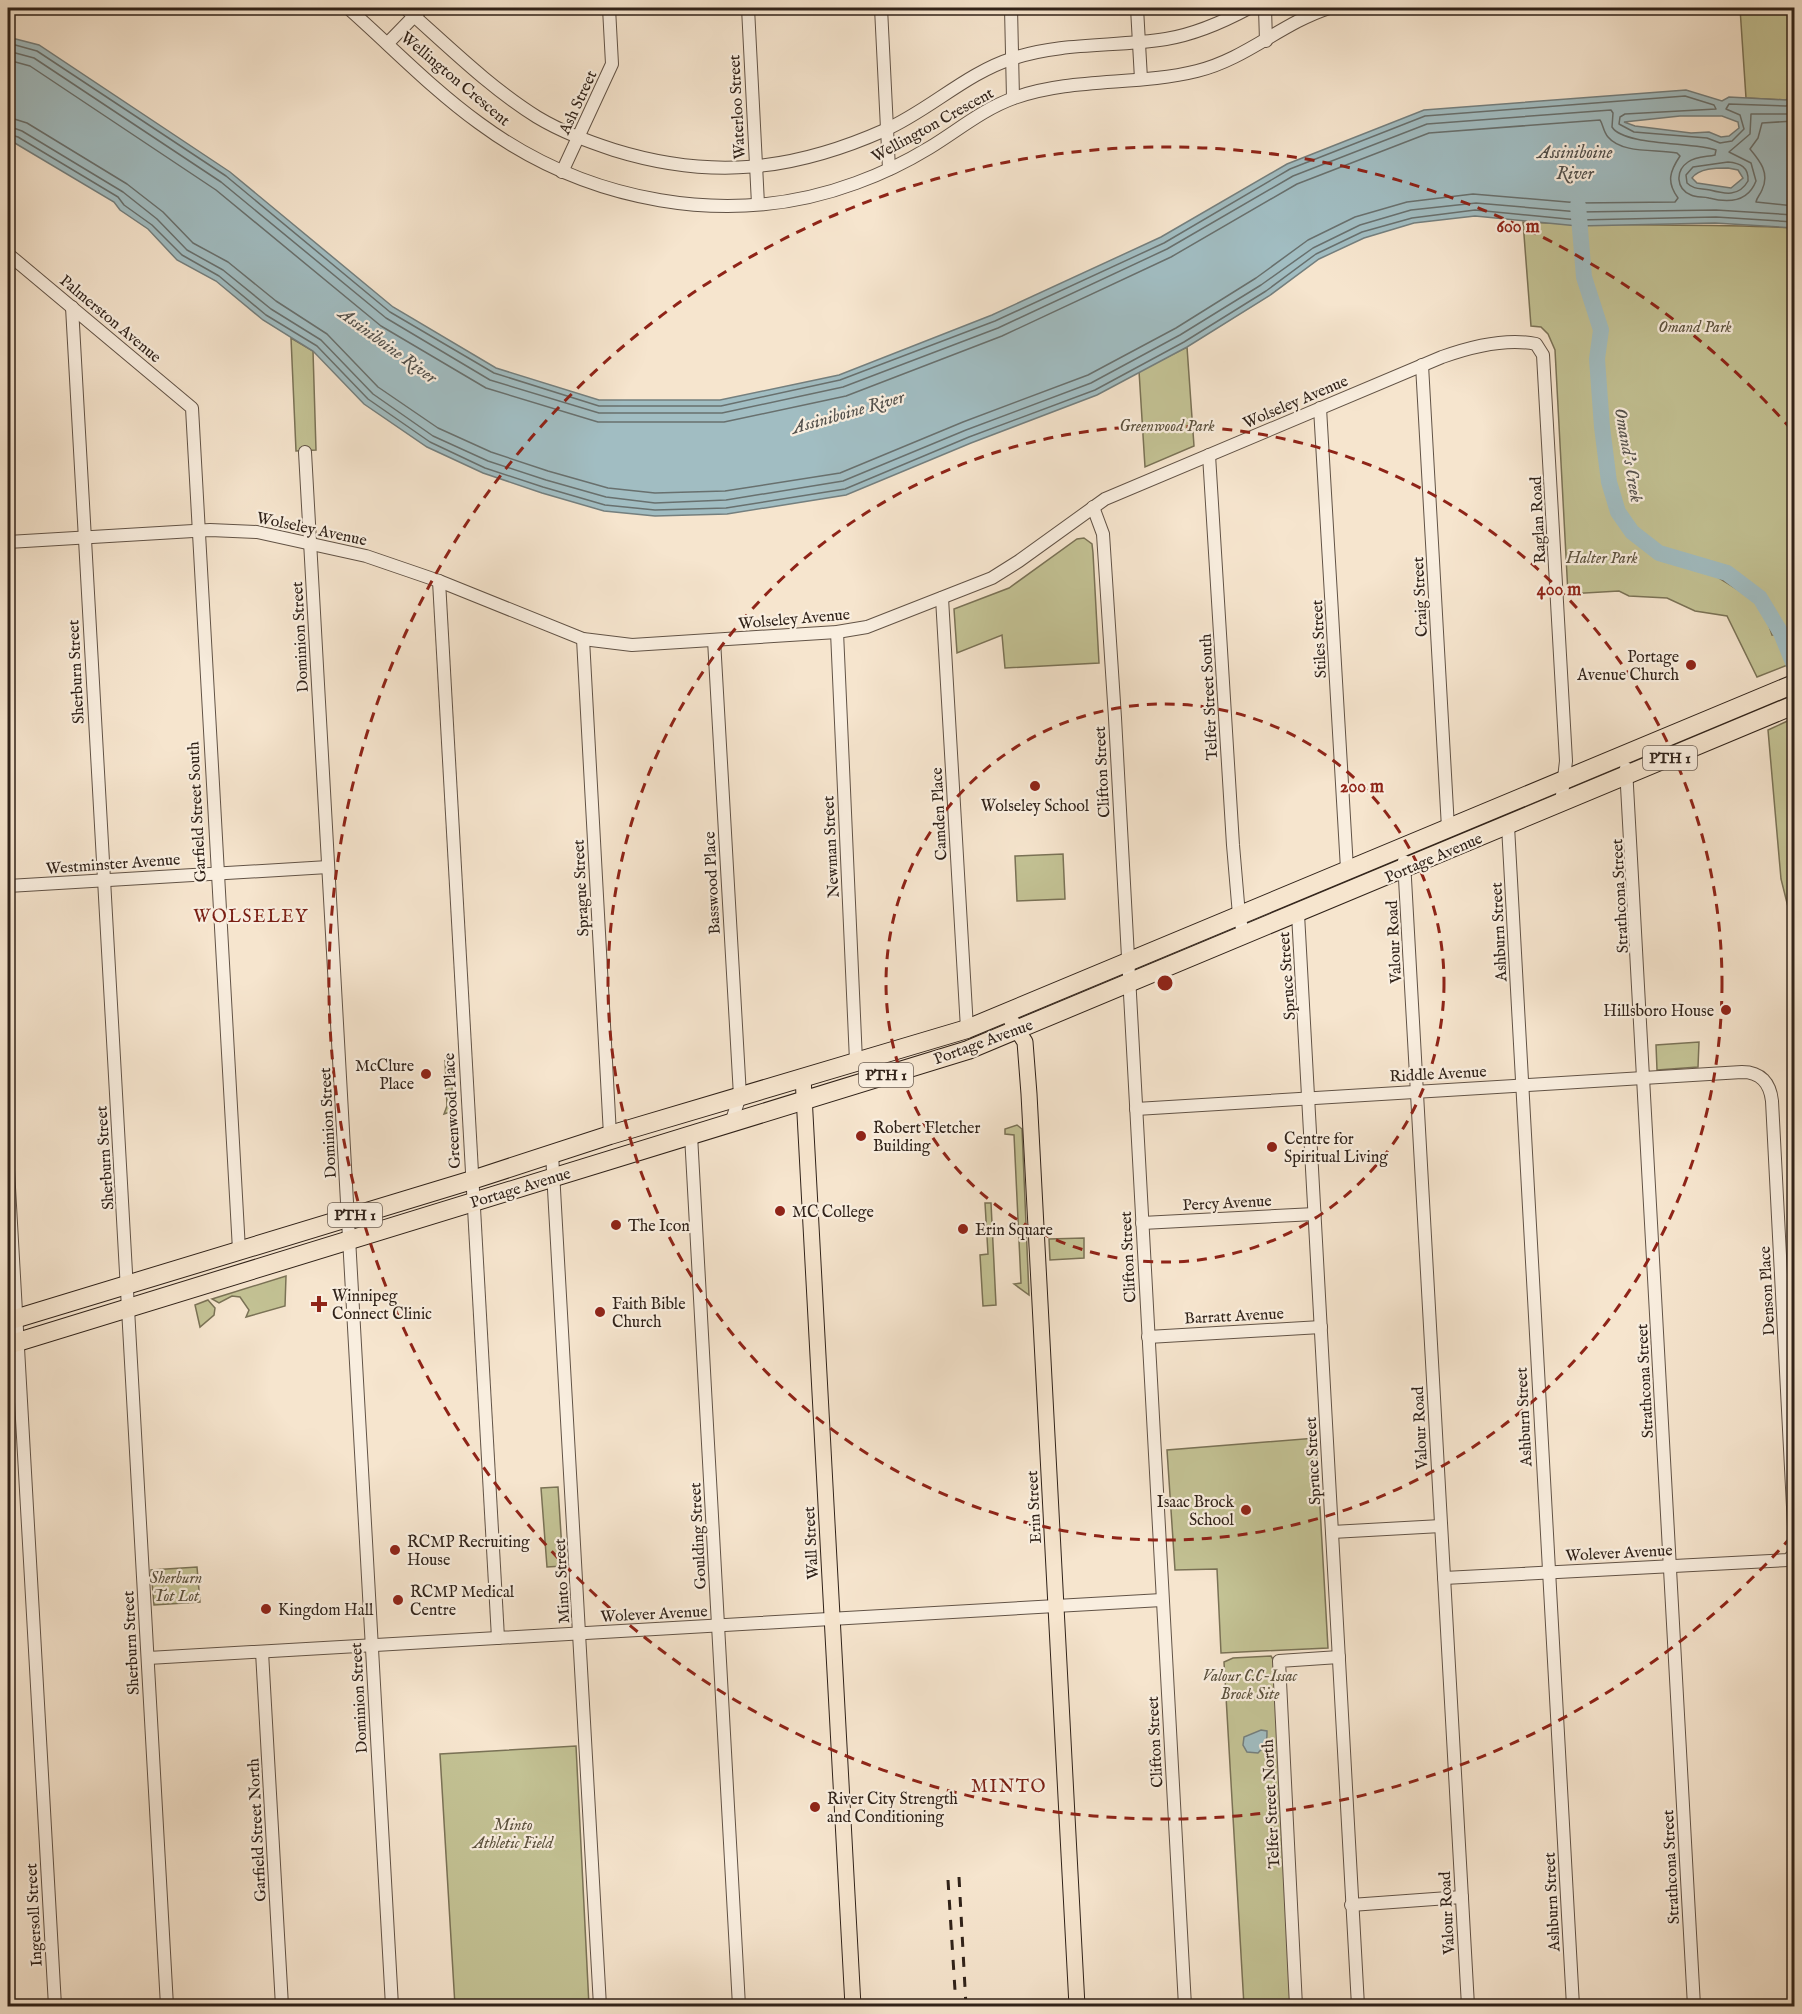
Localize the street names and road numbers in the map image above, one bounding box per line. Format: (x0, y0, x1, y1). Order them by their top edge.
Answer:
street label: Wellington Crescent (396, 28, 514, 131)
street label: Waterloo Street (725, 54, 751, 160)
street label: Ash Street (555, 67, 602, 139)
street label: Wellington Crescent (868, 84, 998, 168)
street label: Palmerston Avenue (55, 271, 165, 368)
street label: Wolseley Avenue (1240, 372, 1351, 434)
street label: Raglan Road (1527, 475, 1551, 564)
street label: Wolseley Avenue (255, 509, 369, 551)
street label: Craig Street (1409, 556, 1433, 638)
street label: Dominion Street (288, 580, 314, 693)
street label: Stiles Street (1308, 599, 1332, 679)
street label: Wolseley Avenue (737, 605, 851, 635)
street label: Sherburn Street (64, 619, 90, 725)
street label: Telfer Street South (1197, 633, 1223, 761)
street label: Clifton Street (1091, 725, 1115, 818)
street label: Garfield Street South (184, 741, 212, 883)
road number: PTH 1 (1643, 746, 1697, 770)
street label: Camden Place (928, 767, 952, 861)
street label: Newman Street (819, 795, 845, 899)
street label: Portage Avenue (1382, 829, 1486, 888)
street label: Basswood Place (700, 831, 726, 935)
street label: Sprague Street (569, 838, 595, 937)
street label: Strathcona Street (1608, 838, 1634, 954)
street label: Westminster Avenue (45, 850, 181, 880)
street label: Ashburn Street (1487, 881, 1513, 983)
street label: Valour Road (1383, 899, 1407, 985)
street label: Spruce Street (1275, 931, 1301, 1021)
street label: Portage Avenue (931, 1016, 1036, 1070)
street label: Greenwood Place (440, 1052, 466, 1169)
street label: Riddle Avenue (1389, 1062, 1487, 1088)
road number: PTH 1 (859, 1063, 913, 1087)
street label: Dominion Street (316, 1066, 342, 1179)
street label: Sherburn Street (92, 1105, 120, 1211)
street label: Portage Avenue (468, 1164, 573, 1214)
street label: Percy Avenue (1182, 1192, 1272, 1216)
road number: PTH 1 (328, 1203, 382, 1227)
street label: Clifton Street (1117, 1210, 1141, 1303)
street label: Denson Place (1756, 1246, 1780, 1336)
street label: Barratt Avenue (1184, 1304, 1284, 1330)
street label: Strathcona Street (1633, 1323, 1659, 1439)
street label: Ashburn Street (1512, 1366, 1538, 1468)
street label: Valour Road (1409, 1385, 1433, 1471)
street label: Spruce Street (1302, 1416, 1326, 1506)
street label: Erin Street (1023, 1469, 1047, 1544)
street label: Goulding Street (686, 1481, 712, 1590)
street label: Wall Street (800, 1505, 824, 1580)
street label: Minto Street (551, 1537, 575, 1624)
street label: Wolever Avenue (1565, 1541, 1673, 1567)
street label: Sherburn Street (119, 1590, 145, 1696)
street label: Wolever Avenue (600, 1602, 708, 1628)
street label: Dominion Street (347, 1641, 373, 1754)
street label: Clifton Street (1144, 1695, 1168, 1788)
street label: Telfer Street North (1259, 1738, 1285, 1869)
street label: Garfield Street North (244, 1757, 272, 1902)
street label: Strathcona Street (1659, 1809, 1685, 1925)
street label: Ashburn Street (1540, 1851, 1566, 1953)
street label: Ingersoll Street (22, 1862, 48, 1967)
street label: Valour Road (1436, 1870, 1460, 1956)

